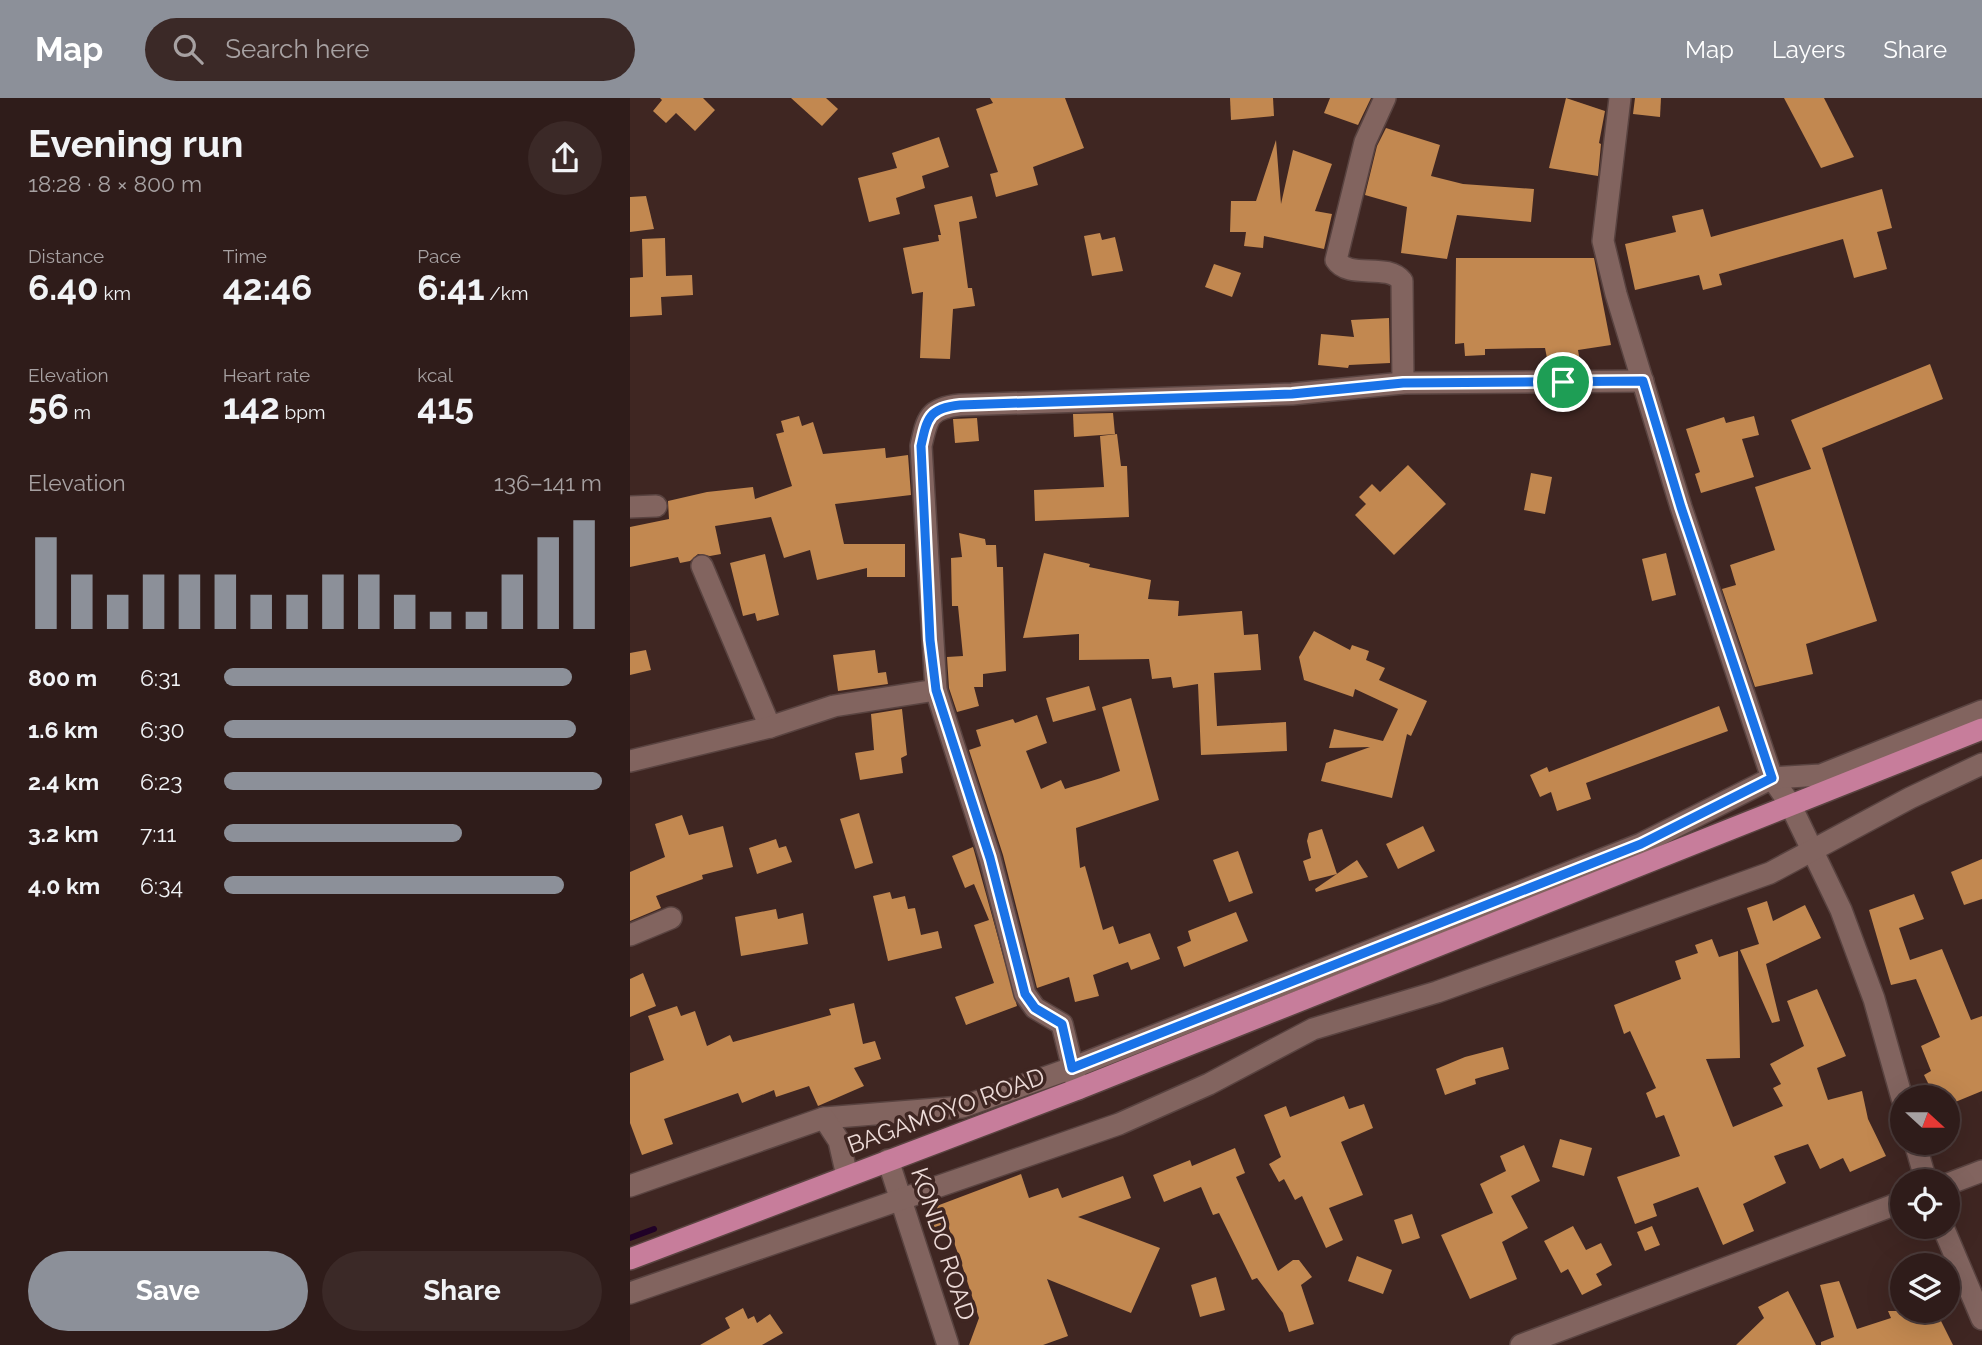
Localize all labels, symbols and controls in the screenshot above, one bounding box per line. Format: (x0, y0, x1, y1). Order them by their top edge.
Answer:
search box (145, 18, 635, 81)
text: Map (35, 30, 103, 69)
icon: search (169, 30, 207, 68)
text: Search here (225, 34, 370, 64)
text: Map (1685, 35, 1734, 64)
text: Layers (1772, 35, 1845, 64)
text: Share (1883, 35, 1947, 64)
text: Evening run (28, 121, 243, 166)
button: share (528, 121, 602, 195)
text: 18:28 · 8 × 800 m (28, 170, 202, 197)
text: Distance (28, 245, 104, 267)
text: Time (223, 245, 267, 267)
text: Pace (417, 245, 461, 267)
text: 6.40 (28, 267, 99, 308)
text: 42:46 (223, 267, 312, 308)
text: 6:41 (417, 267, 485, 308)
text: km (99, 282, 131, 304)
text: /km (485, 282, 528, 304)
pin (1533, 352, 1593, 412)
icon: arrive (1544, 363, 1582, 401)
text: Elevation (28, 364, 109, 386)
text: Heart rate (223, 364, 310, 386)
text: kcal (417, 364, 453, 386)
text: 56 (28, 386, 69, 427)
text: 142 (223, 386, 280, 427)
text: 415 (417, 386, 474, 427)
text: m (69, 401, 91, 423)
text: bpm (280, 401, 325, 423)
text: Elevation (28, 469, 126, 496)
text: 136–141 m (494, 469, 602, 496)
text: 800 m (28, 664, 97, 691)
text: 6:31 (140, 664, 180, 691)
text: 1.6 km (28, 716, 98, 743)
text: 6:30 (140, 716, 185, 743)
text: 2.4 km (28, 768, 99, 795)
text: 6:23 (140, 768, 182, 795)
text: 3.2 km (28, 820, 99, 847)
text: 7:11 (140, 820, 176, 847)
text: 4.0 km (28, 872, 100, 899)
text: 6:34 (140, 872, 183, 899)
street label: BAGAMOYO ROAD (843, 1061, 1048, 1160)
north arrow (1890, 1085, 1960, 1155)
map controls (1890, 1085, 1960, 1323)
street label: KONDO ROAD (905, 1164, 982, 1324)
button: locate (1890, 1169, 1960, 1239)
button: Save (28, 1251, 308, 1331)
button: Share (322, 1251, 602, 1331)
button: layers (1890, 1253, 1960, 1323)

